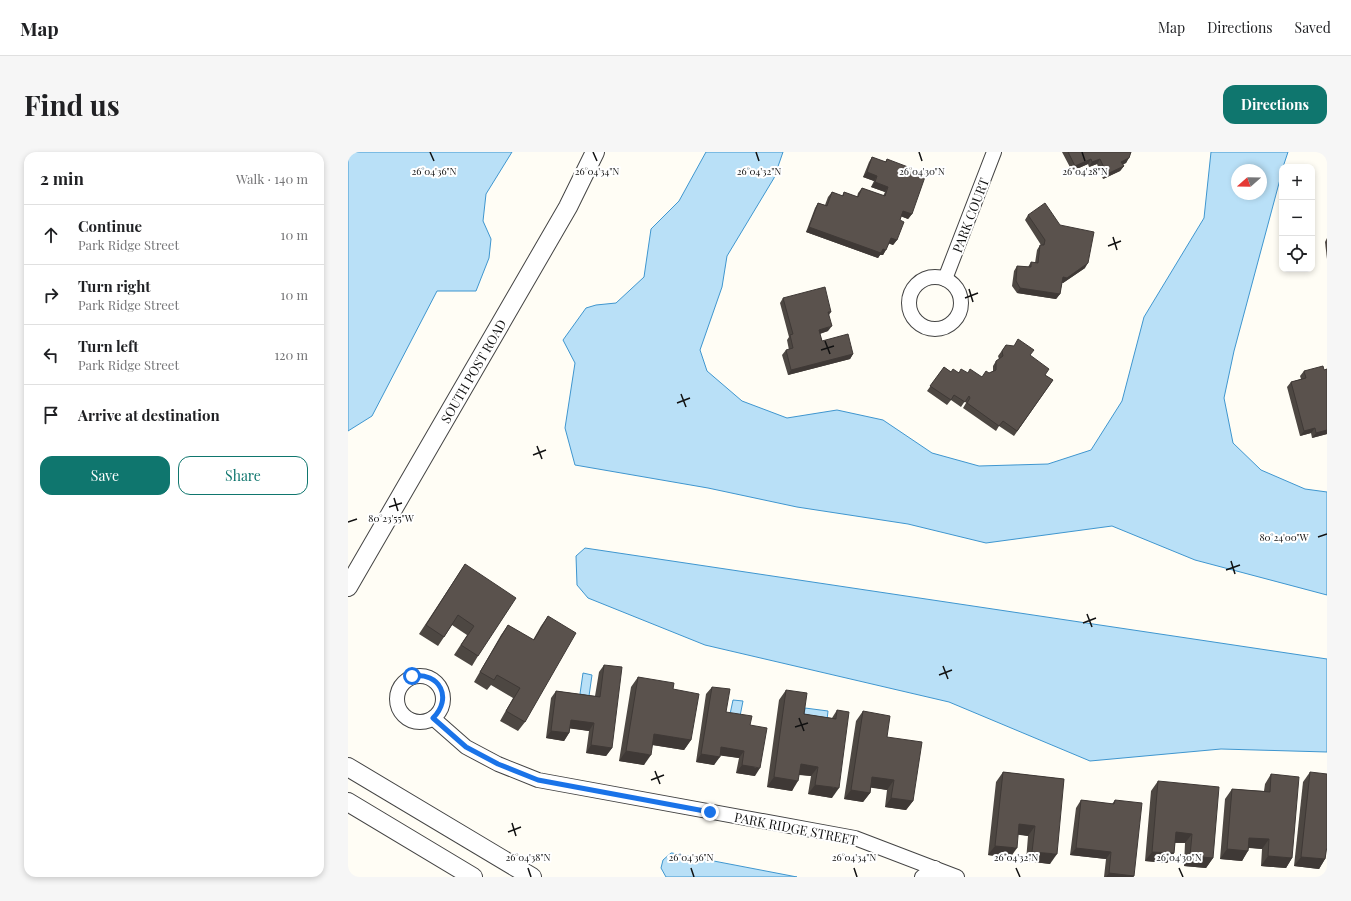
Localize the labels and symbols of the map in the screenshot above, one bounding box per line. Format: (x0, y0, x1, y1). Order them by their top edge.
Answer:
text: 26°04'36"N (411, 164, 457, 178)
text: 26°04'34"N (575, 164, 619, 178)
text: 26°04'32"N (737, 164, 781, 178)
text: 26°04'30"N (899, 164, 945, 178)
text: 26°04'28"N (1062, 164, 1108, 178)
north arrow (1231, 164, 1267, 200)
street label: PARK COURT (948, 175, 992, 255)
street label: SOUTH POST ROAD (436, 316, 510, 426)
text: 80°23'55"W (368, 511, 415, 525)
text: 80°24'00"W (1259, 530, 1310, 544)
route start (403, 667, 421, 685)
route end (701, 803, 719, 821)
street label: PARK RIDGE STREET (733, 808, 859, 848)
text: 26°04'38"N (505, 850, 551, 864)
text: 26°04'36"N (668, 850, 714, 864)
text: 26°04'34"N (832, 850, 876, 864)
text: 26°04'32"N (994, 850, 1038, 864)
text: 26°04'30"N (1156, 850, 1202, 864)

